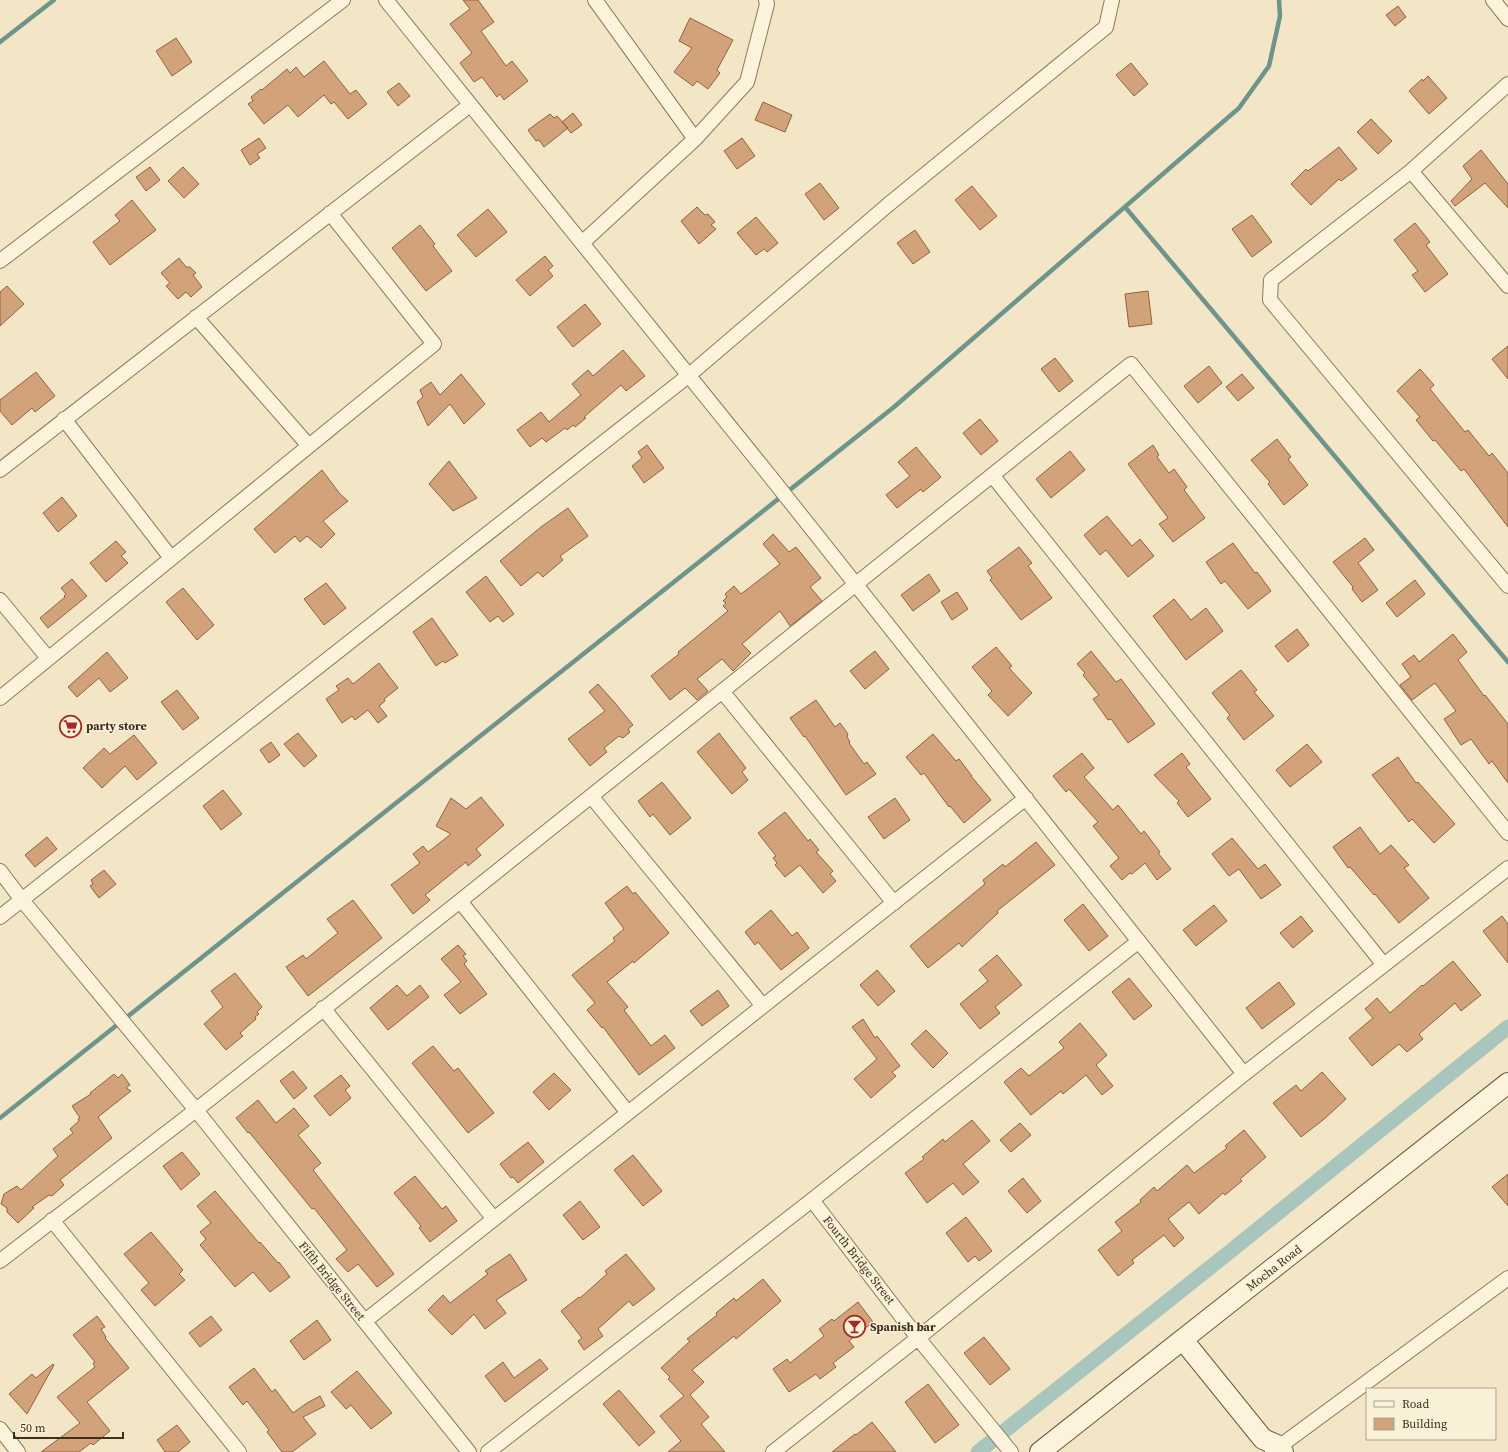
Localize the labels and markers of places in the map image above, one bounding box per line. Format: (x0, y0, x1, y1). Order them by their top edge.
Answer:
supermarket icon: party store (58, 713, 84, 739)
place label: party store (86, 718, 147, 734)
bar icon: Spanish bar (842, 1314, 868, 1340)
place label: Spanish bar (870, 1319, 936, 1335)

